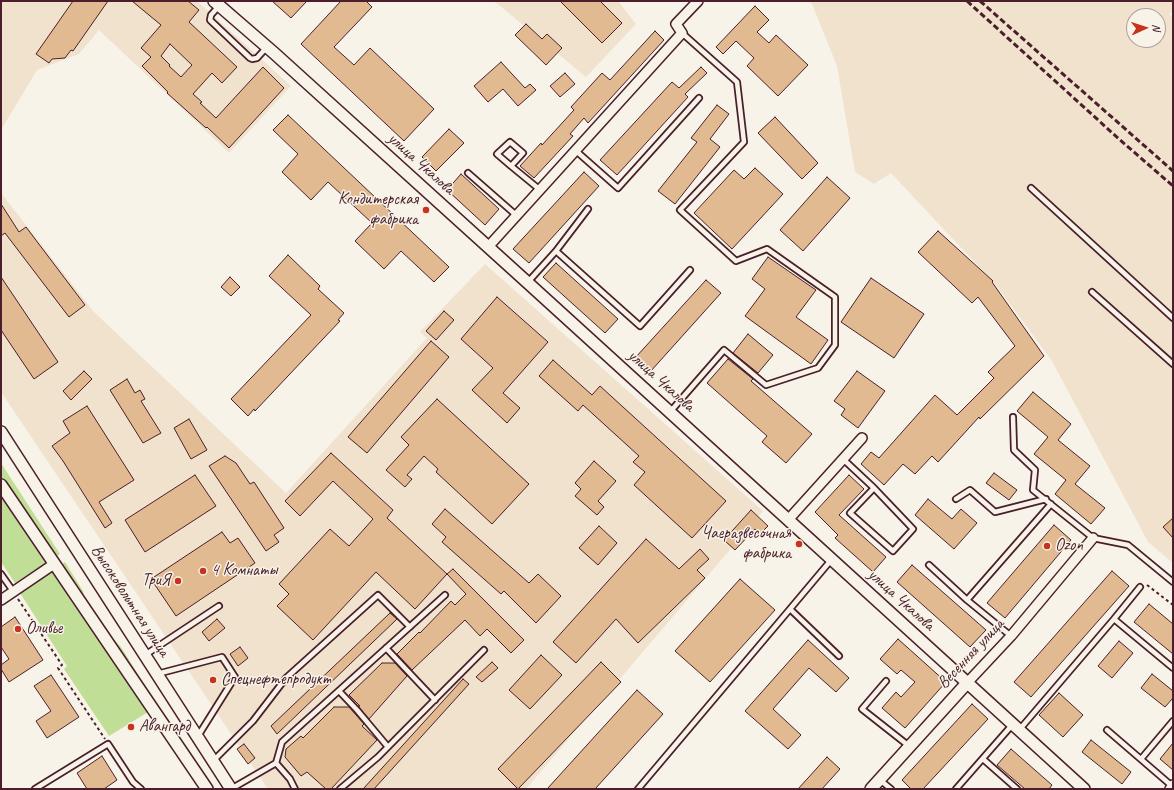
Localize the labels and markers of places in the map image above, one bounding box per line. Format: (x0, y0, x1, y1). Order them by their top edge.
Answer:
place label: Кондитерская фабрика (338, 190, 418, 230)
marker: Кондитерская фабрика (421, 205, 431, 215)
place label: Чаеразвесочная фабрика (701, 524, 791, 564)
place label: Ozon (1055, 536, 1083, 556)
marker: Чаеразвесочная фабрика (794, 539, 804, 549)
marker: Ozon (1042, 541, 1052, 551)
place label: 4 Комнаты (211, 561, 277, 581)
marker: 4 Комнаты (198, 566, 208, 576)
place label: ТриЯ (142, 571, 170, 591)
marker: ТриЯ (173, 576, 183, 586)
place label: Оливье (26, 619, 62, 639)
marker: Оливье (13, 624, 23, 634)
place label: Спецнефтепродукт (221, 670, 330, 690)
marker: Спецнефтепродукт (208, 675, 218, 685)
place label: Авангард (139, 717, 190, 737)
marker: Авангард (126, 722, 136, 732)

